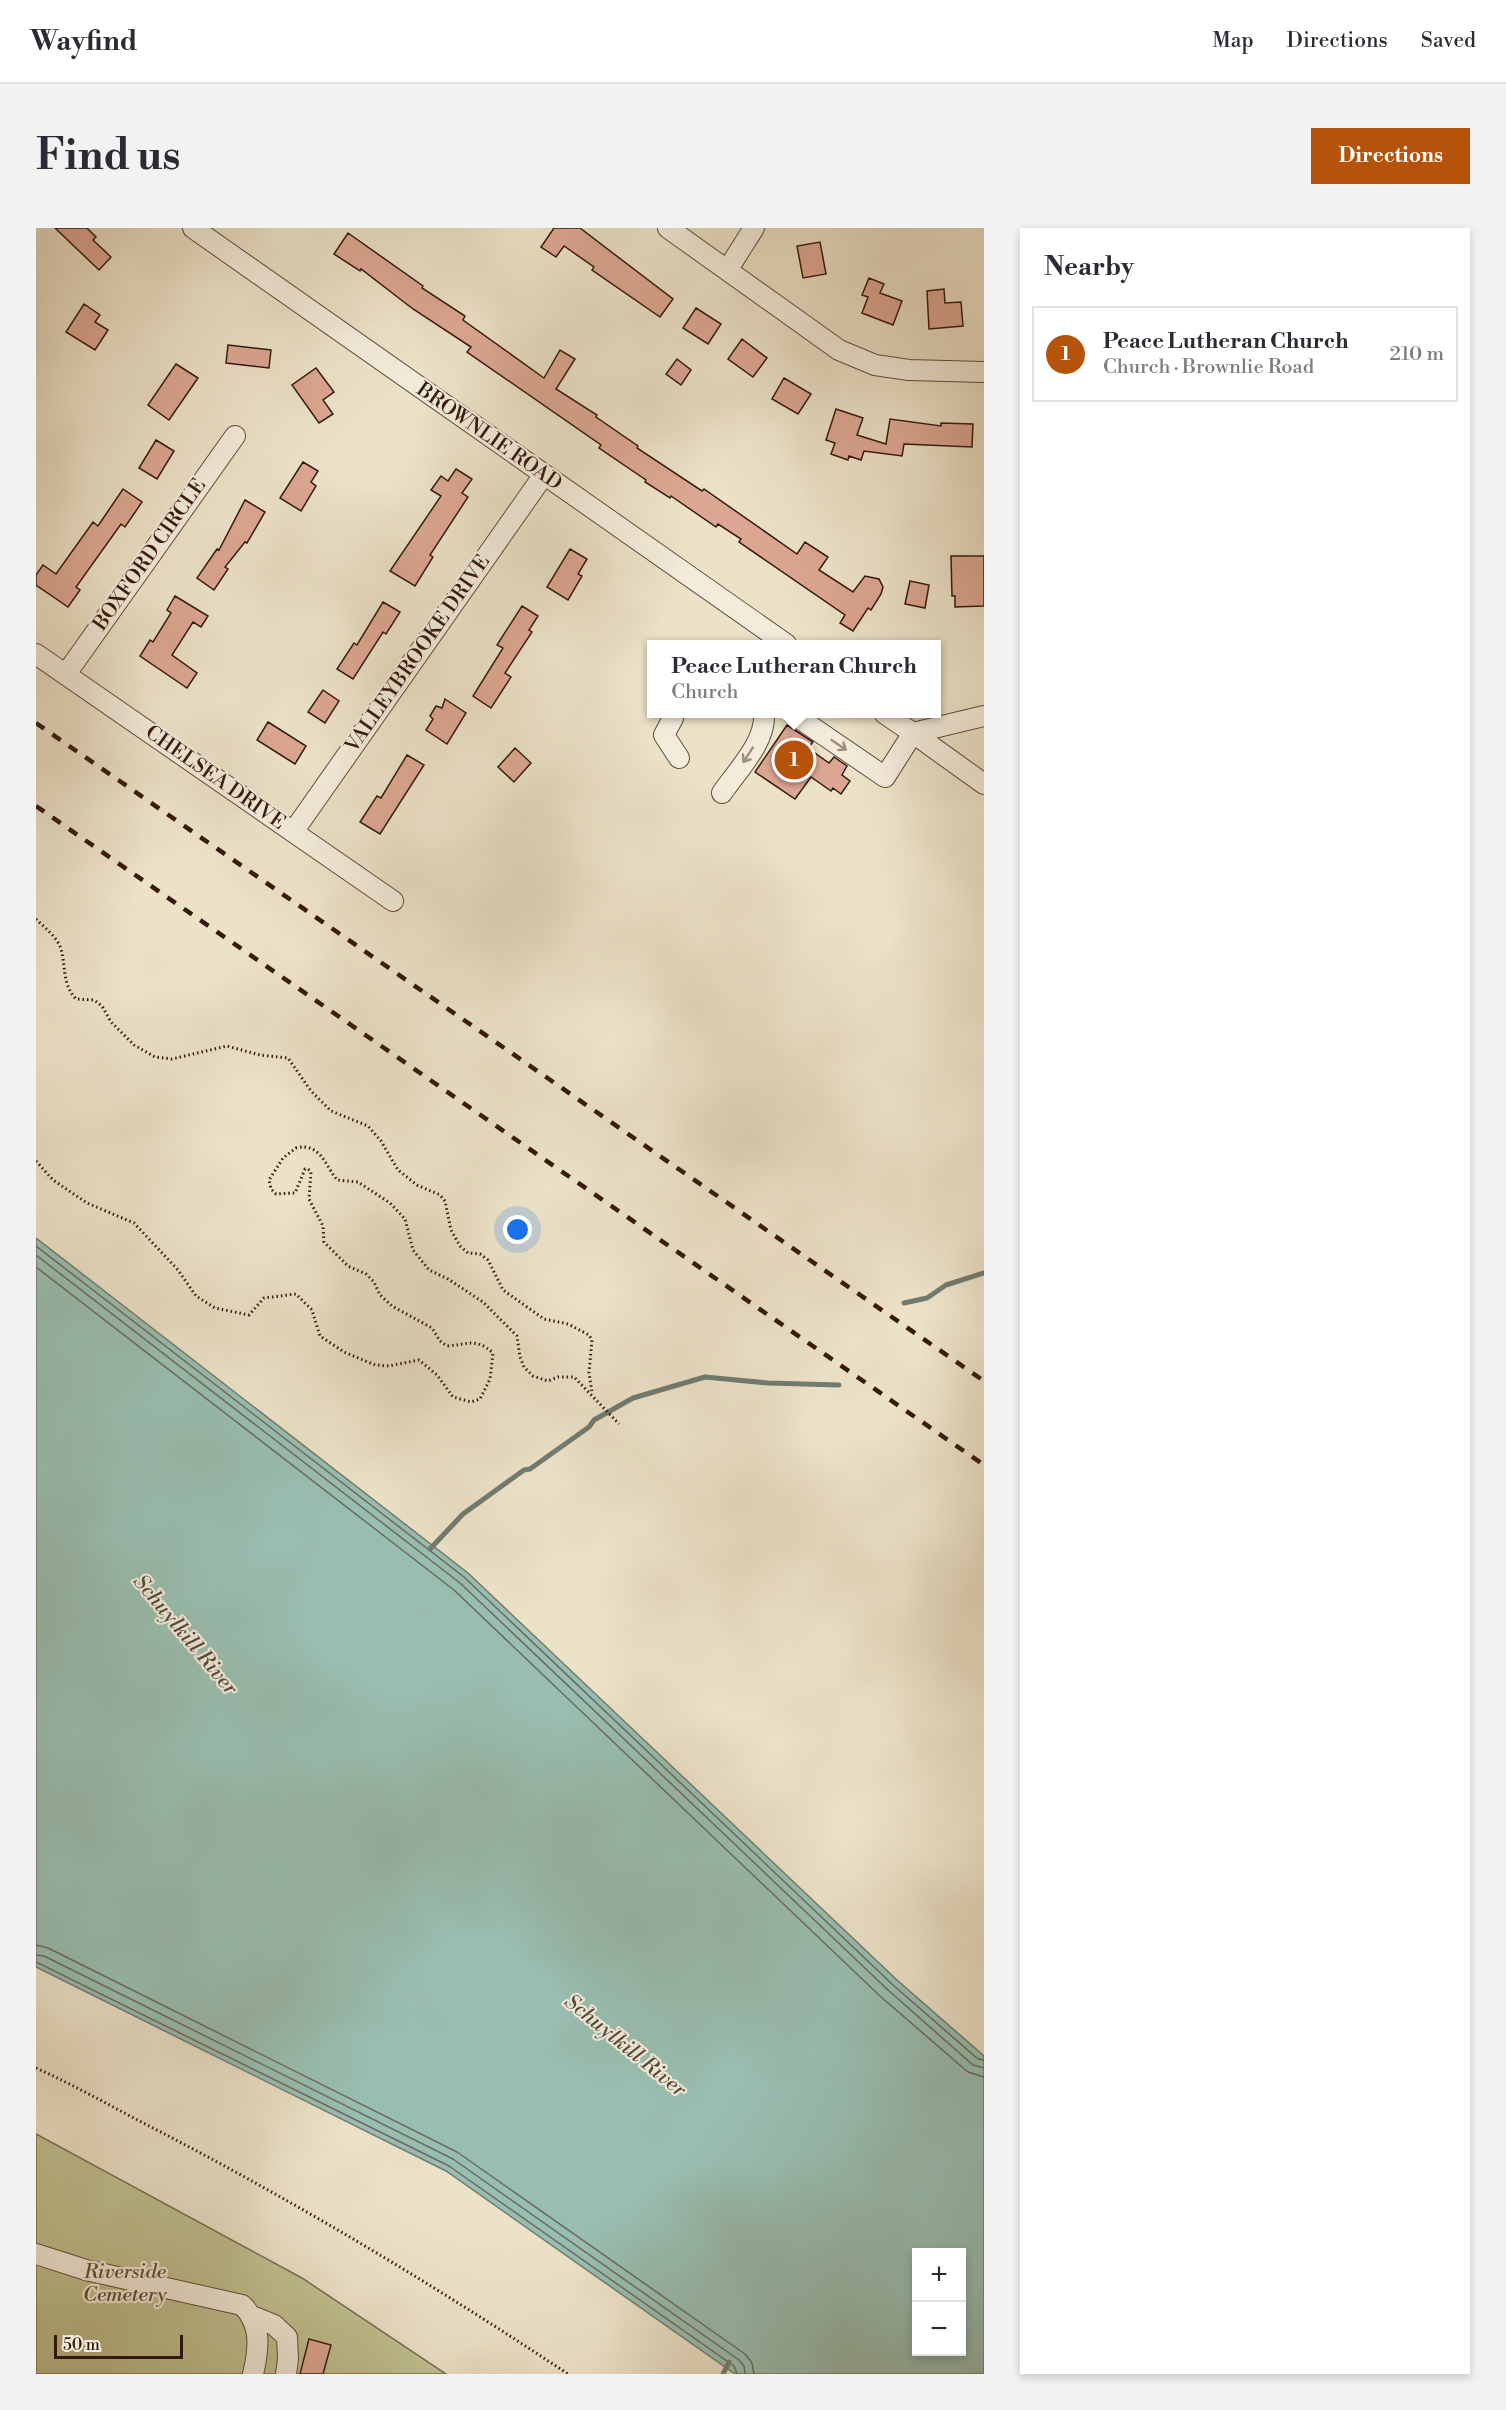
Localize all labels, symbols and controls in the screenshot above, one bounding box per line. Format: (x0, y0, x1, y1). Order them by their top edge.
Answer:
text: Wayfind (30, 24, 138, 59)
text: Map (1212, 28, 1254, 54)
text: Directions (1287, 28, 1388, 54)
text: Saved (1421, 28, 1476, 54)
button: Directions (1311, 128, 1470, 184)
text: Find us (36, 130, 180, 183)
text: Nearby (1044, 251, 1134, 283)
text: Peace Lutheran Church (1103, 328, 1349, 355)
text: 1 (1061, 342, 1070, 367)
text: 210 m (1389, 342, 1444, 367)
text: Church · Brownlie Road (1103, 355, 1314, 380)
street label: BROWNLIE ROAD (411, 377, 566, 496)
street label: BOXFORD CIRCLE (88, 474, 212, 637)
street label: VALLEYBROOKE DRIVE (340, 550, 496, 759)
popup (647, 640, 941, 718)
text: Peace Lutheran Church (671, 653, 917, 680)
text: Church (671, 680, 739, 705)
street label: CHELSEA DRIVE (140, 720, 290, 836)
pin: 1 (774, 738, 813, 782)
one-way arrow (831, 739, 847, 751)
one-way arrow (741, 746, 753, 763)
your location (503, 1215, 532, 1244)
water label: Schuylkill River (127, 1569, 244, 1701)
water label: Schuylkill River (559, 1989, 692, 2104)
map controls (912, 2248, 966, 2356)
button: + (912, 2248, 966, 2302)
park label: Riverside Cemetery (83, 2260, 167, 2308)
button: − (912, 2302, 966, 2356)
scale bar (54, 2332, 183, 2360)
text: 50 m (63, 2335, 100, 2355)

